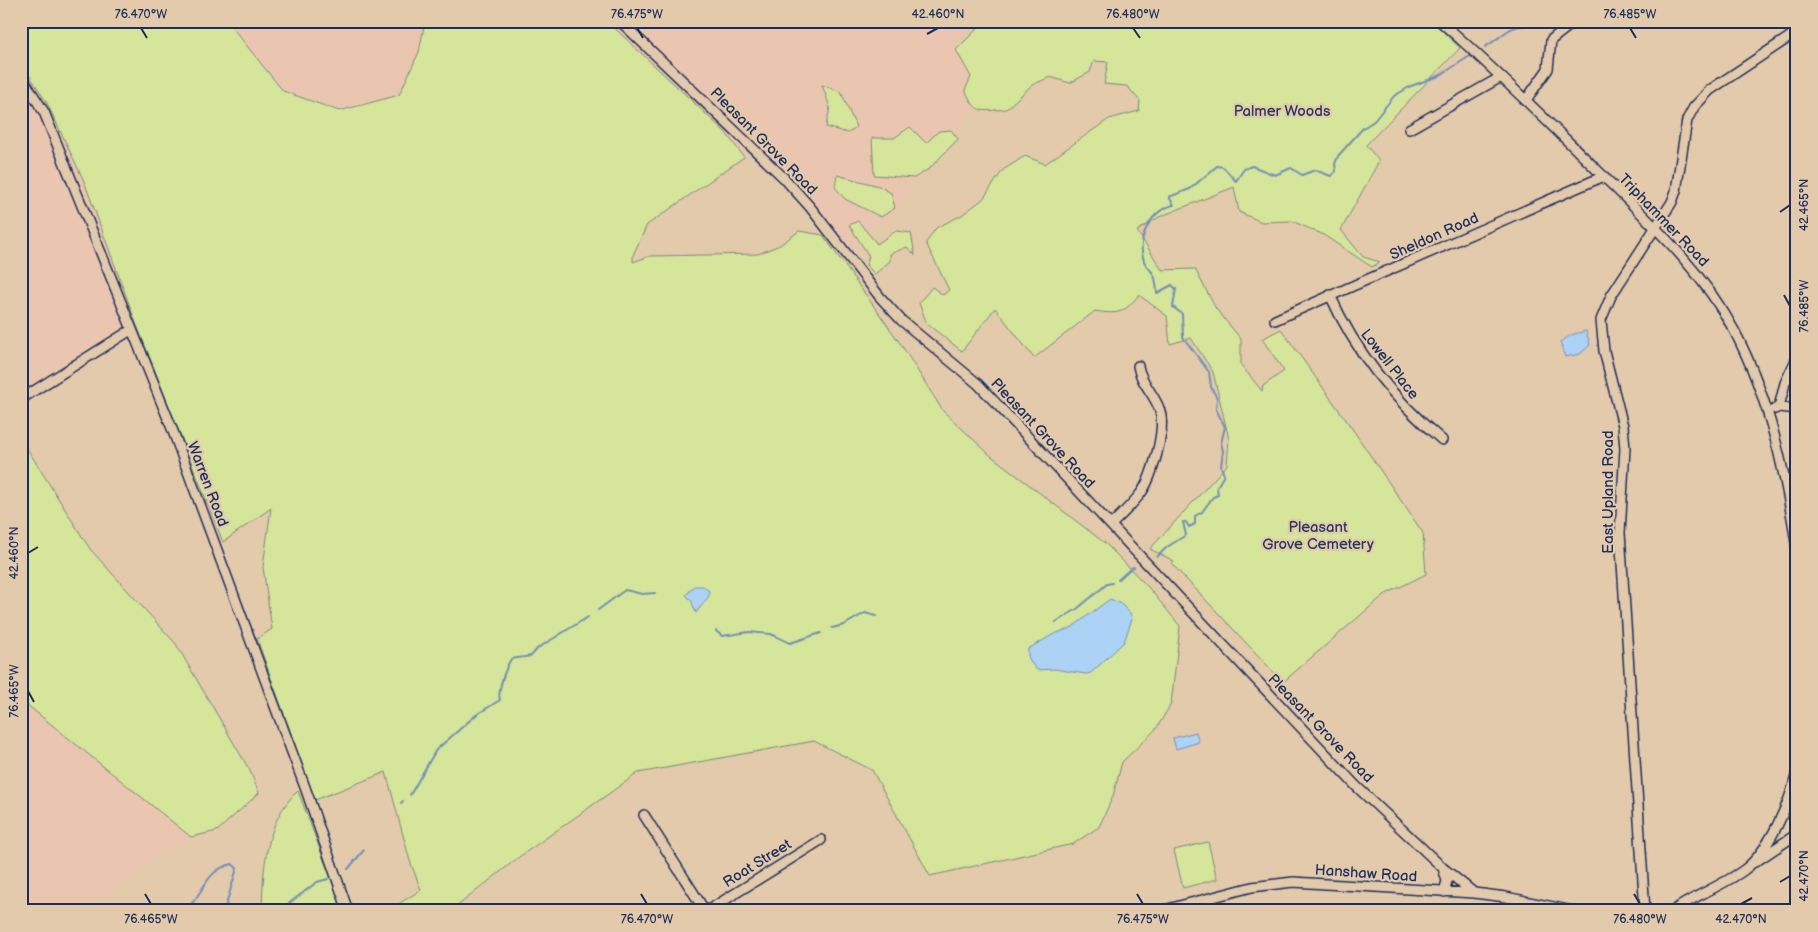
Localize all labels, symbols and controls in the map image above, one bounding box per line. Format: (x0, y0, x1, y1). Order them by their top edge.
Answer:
text: 76.470°W (115, 7, 167, 22)
text: 76.475°W (611, 7, 663, 22)
text: 42.460°N (911, 7, 965, 22)
text: 76.480°W (1106, 7, 1160, 22)
text: 76.485°W (1603, 7, 1657, 22)
street label: Pleasant Grove Road (706, 84, 821, 199)
park label: Palmer Woods (1234, 102, 1331, 121)
street label: Triphammer Road (1614, 170, 1713, 271)
text: 42.465°N (1797, 179, 1812, 231)
street label: Sheldon Road (1387, 208, 1482, 265)
text: 76.485°W (1797, 279, 1812, 333)
street label: Lowell Place (1356, 325, 1423, 403)
street label: Pleasant Grove Road (987, 374, 1099, 493)
street label: East Upland Road (1599, 430, 1618, 554)
street label: Warren Road (183, 439, 232, 529)
park label: Pleasant Grove Cemetery (1262, 518, 1374, 554)
text: 42.460°N (7, 526, 22, 580)
text: 76.465°W (7, 664, 22, 718)
street label: Pleasant Grove Road (1264, 670, 1378, 787)
street label: Roat Street (719, 835, 795, 892)
text: 42.470°N (1797, 850, 1812, 902)
street label: Hanshaw Road (1314, 860, 1418, 887)
text: 76.465°W (124, 912, 178, 927)
text: 76.470°W (621, 912, 673, 927)
text: 76.475°W (1117, 912, 1169, 927)
text: 76.480°W (1613, 912, 1667, 927)
text: 42.470°N (1715, 912, 1767, 927)

